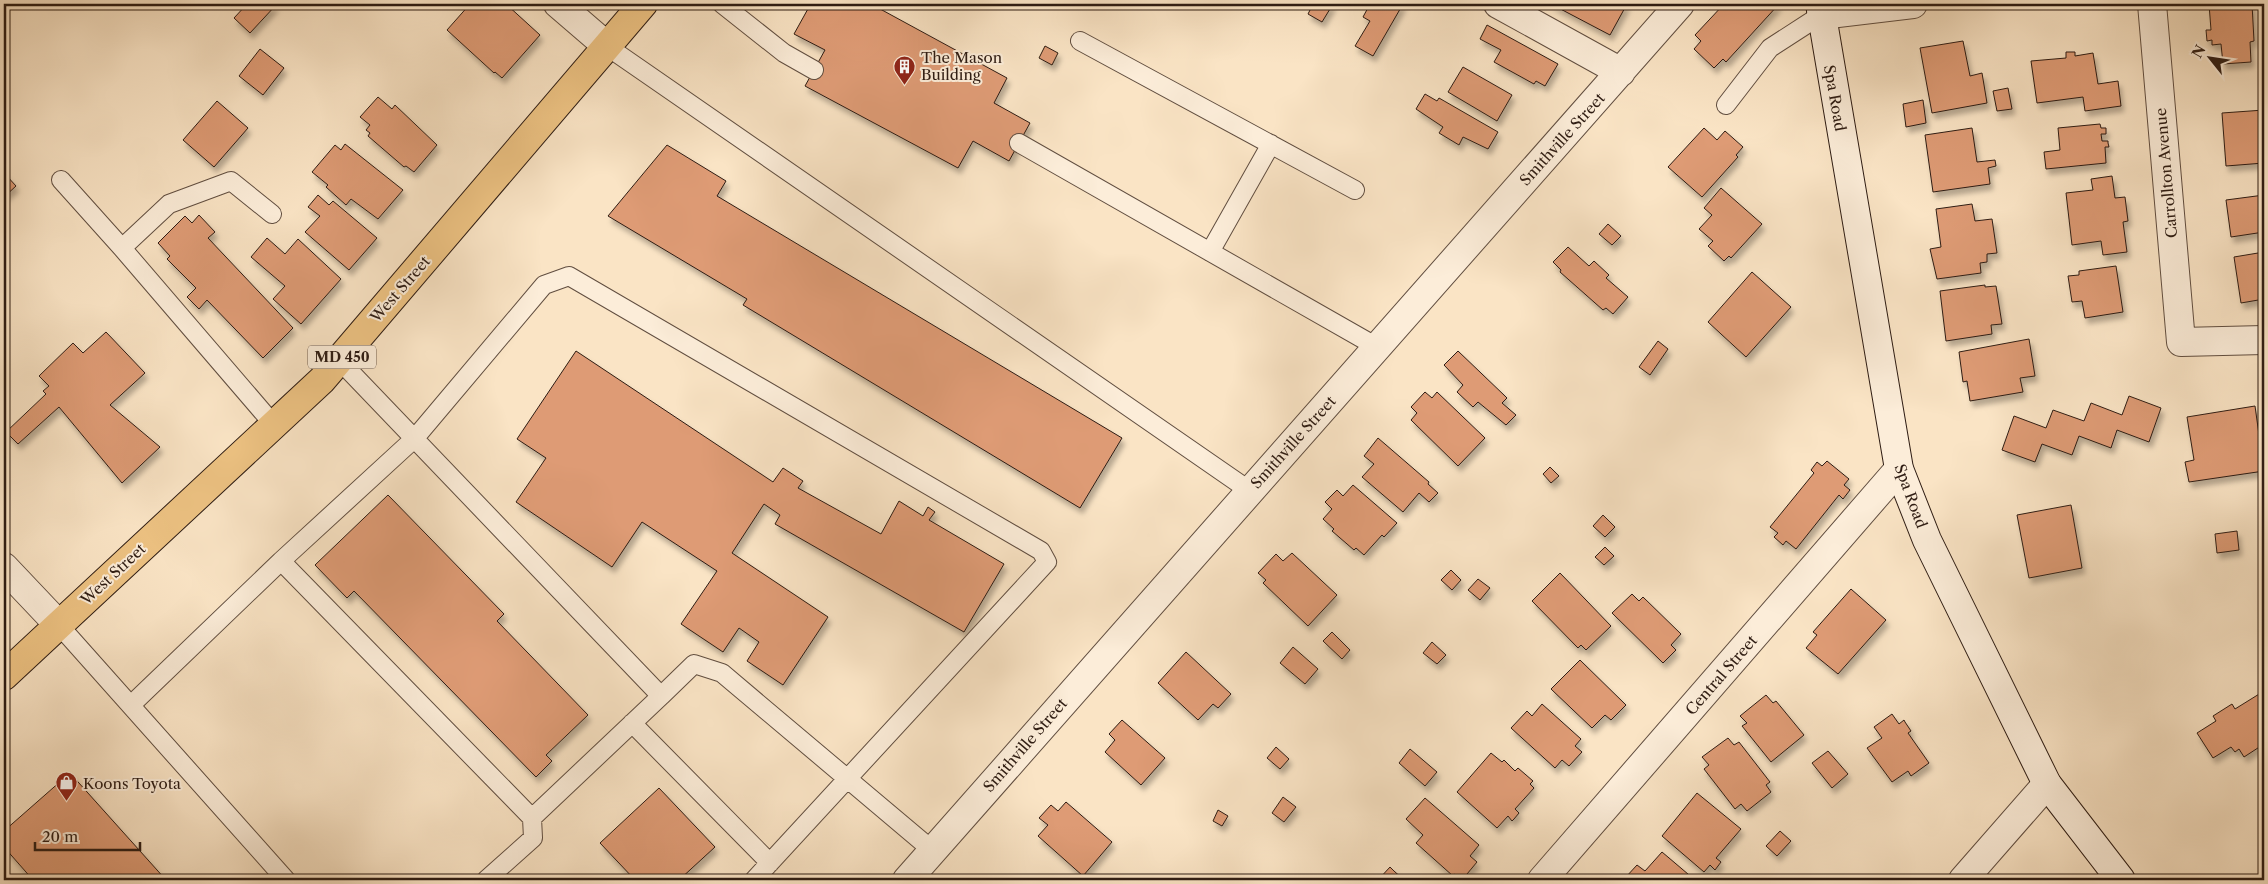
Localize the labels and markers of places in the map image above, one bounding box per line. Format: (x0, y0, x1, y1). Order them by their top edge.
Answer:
place label: The Mason Building (921, 48, 1003, 84)
building icon: The Mason Building (893, 54, 917, 85)
shop icon: Koons Toyota (55, 771, 79, 802)
place label: Koons Toyota (83, 774, 181, 793)

